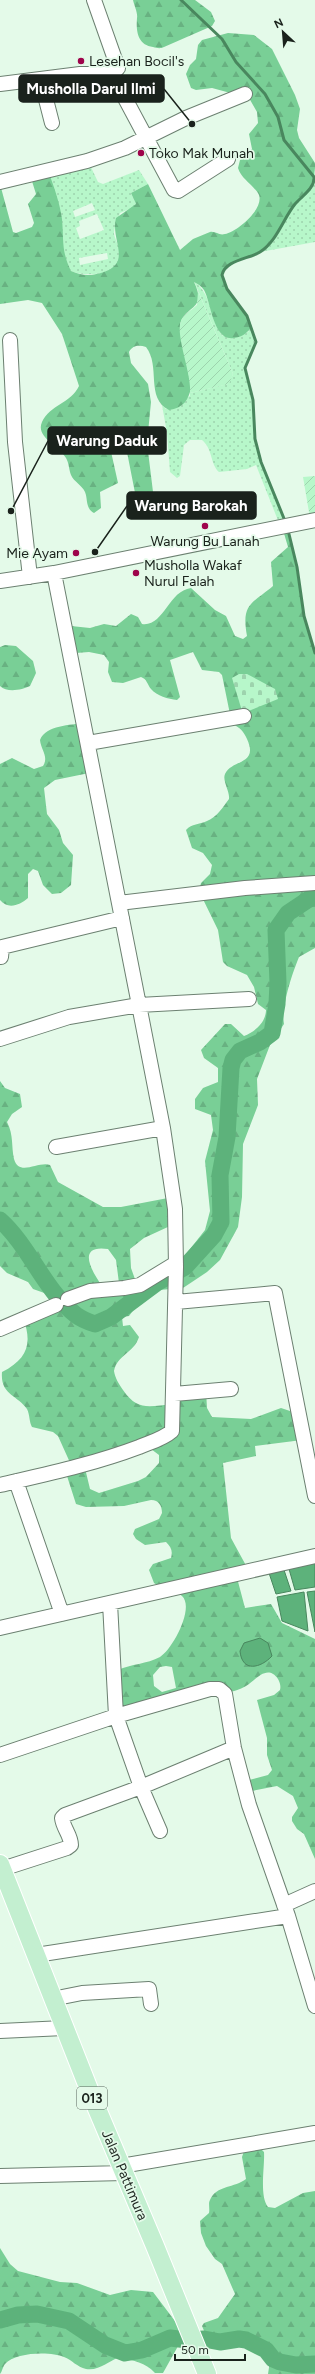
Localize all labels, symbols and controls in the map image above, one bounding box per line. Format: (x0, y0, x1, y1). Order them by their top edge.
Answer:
north arrow (263, 12, 303, 52)
text: N (272, 16, 286, 31)
place label: Lesehan Bocil's (89, 53, 184, 70)
marker: Lesehan Bocil's (76, 56, 86, 66)
callout: Musholla Darul Ilmi (19, 75, 164, 102)
text: Musholla Darul Ilmi (26, 80, 156, 98)
place label: Toko Mak Munah (149, 145, 254, 162)
marker: Toko Mak Munah (136, 148, 146, 158)
callout: Warung Daduk (48, 427, 166, 454)
text: Warung Daduk (56, 432, 158, 450)
callout: Warung Barokah (127, 492, 256, 519)
text: Warung Barokah (134, 497, 248, 515)
marker: Warung Bu Lanah (200, 521, 210, 531)
place label: Warung Bu Lanah (150, 533, 260, 550)
place label: Mie Ayam (6, 545, 68, 562)
marker: Mie Ayam (71, 548, 81, 558)
place label: Musholla Wakaf Nurul Falah (144, 557, 243, 590)
marker: Musholla Wakaf Nurul Falah (131, 568, 141, 578)
road number: 013 (77, 2087, 107, 2109)
street label: Jalan Pattimura (98, 2128, 151, 2223)
scale bar (175, 2336, 245, 2362)
text: 50 m (181, 2343, 209, 2357)

